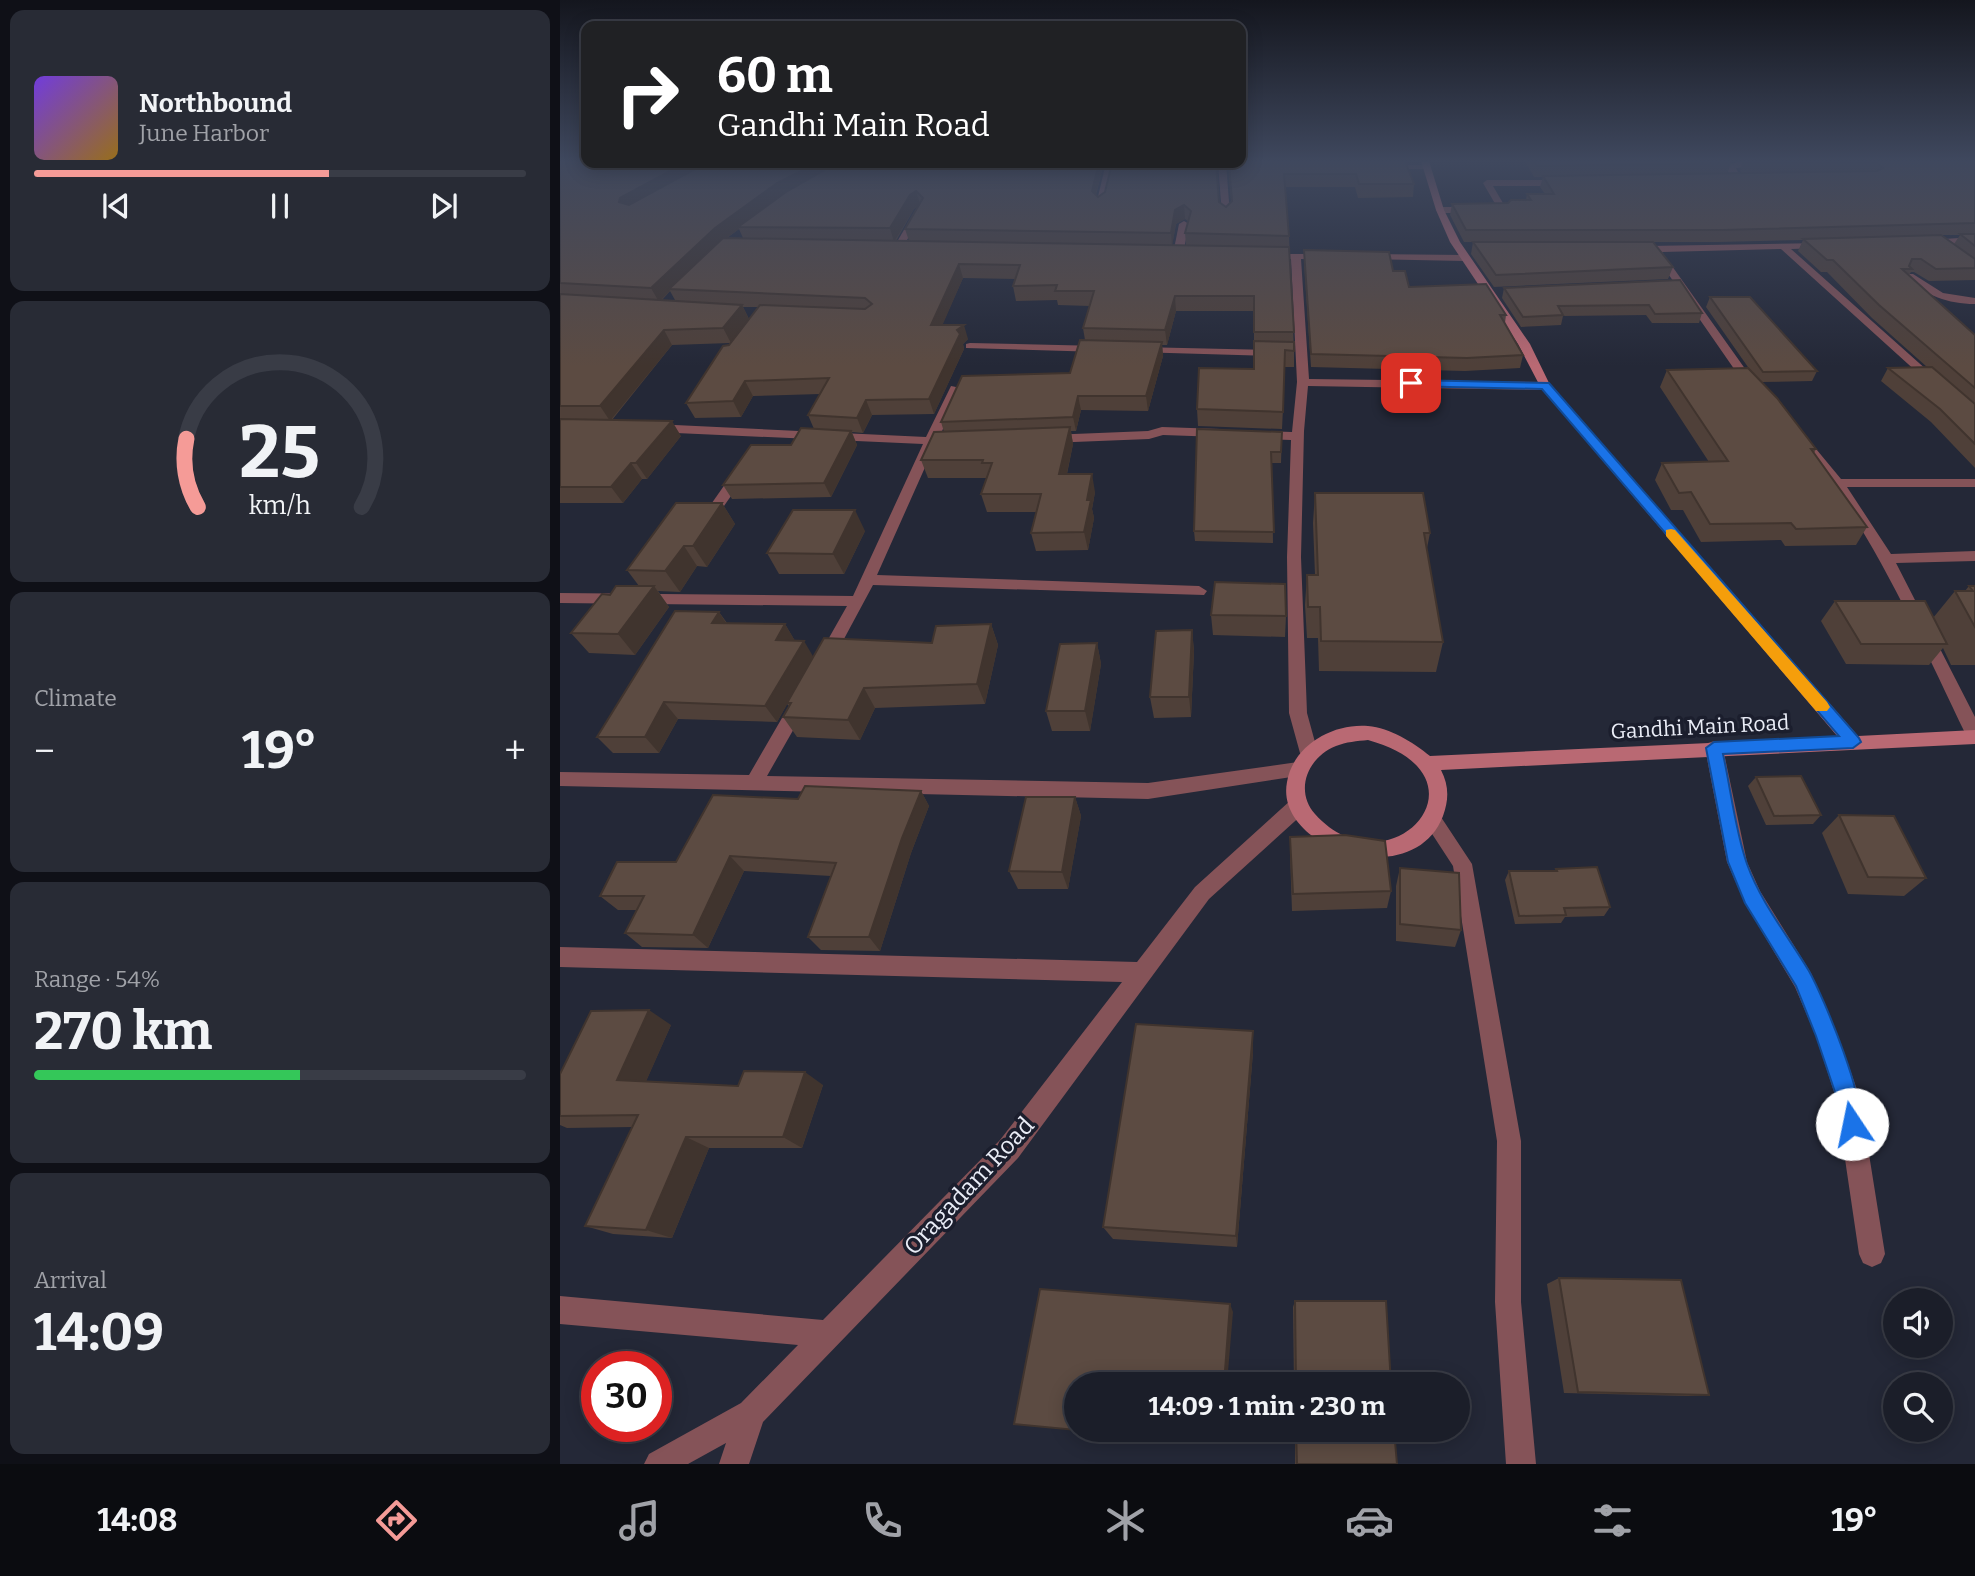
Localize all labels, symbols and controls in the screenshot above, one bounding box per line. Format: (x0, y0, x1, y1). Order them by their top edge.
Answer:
text: 60 m (717, 46, 833, 105)
icon: right (602, 49, 693, 140)
text: Northbound (139, 88, 292, 119)
text: Gandhi Main Road (717, 106, 990, 144)
text: June Harbor (139, 119, 269, 147)
icon: previous (97, 187, 135, 225)
icon: pause (261, 187, 299, 225)
icon: next (425, 187, 463, 225)
pin (1381, 353, 1441, 413)
icon: arrive (1392, 364, 1430, 402)
text: 25 (240, 410, 320, 497)
text: km/h (249, 491, 311, 521)
text: Climate (34, 684, 117, 712)
street label: Gandhi Main Road (1610, 709, 1790, 745)
text: 19° (242, 719, 317, 782)
text: − (34, 728, 55, 774)
text: + (504, 728, 526, 774)
text: Range · 54% (34, 965, 160, 993)
text: 270 km (34, 1000, 212, 1063)
position arrow (1815, 1087, 1889, 1161)
street label: Oragadam Road (898, 1111, 1040, 1261)
text: Arrival (34, 1266, 107, 1294)
map controls (1883, 1288, 1953, 1442)
button: sound (1883, 1288, 1953, 1358)
text: 14:09 (34, 1301, 164, 1364)
speed limit sign: 30 (581, 1351, 672, 1442)
button: search (1883, 1372, 1953, 1442)
text: 14:09 · 1 min · 230 m (1148, 1391, 1386, 1422)
icon: directions (372, 1496, 421, 1545)
icon: music (615, 1496, 664, 1545)
icon: phone (858, 1496, 907, 1545)
icon: climate (1101, 1496, 1150, 1545)
icon: car (1345, 1496, 1394, 1545)
icon: filters (1588, 1496, 1637, 1545)
text: 14:08 (97, 1501, 177, 1539)
text: 19° (1831, 1501, 1878, 1539)

